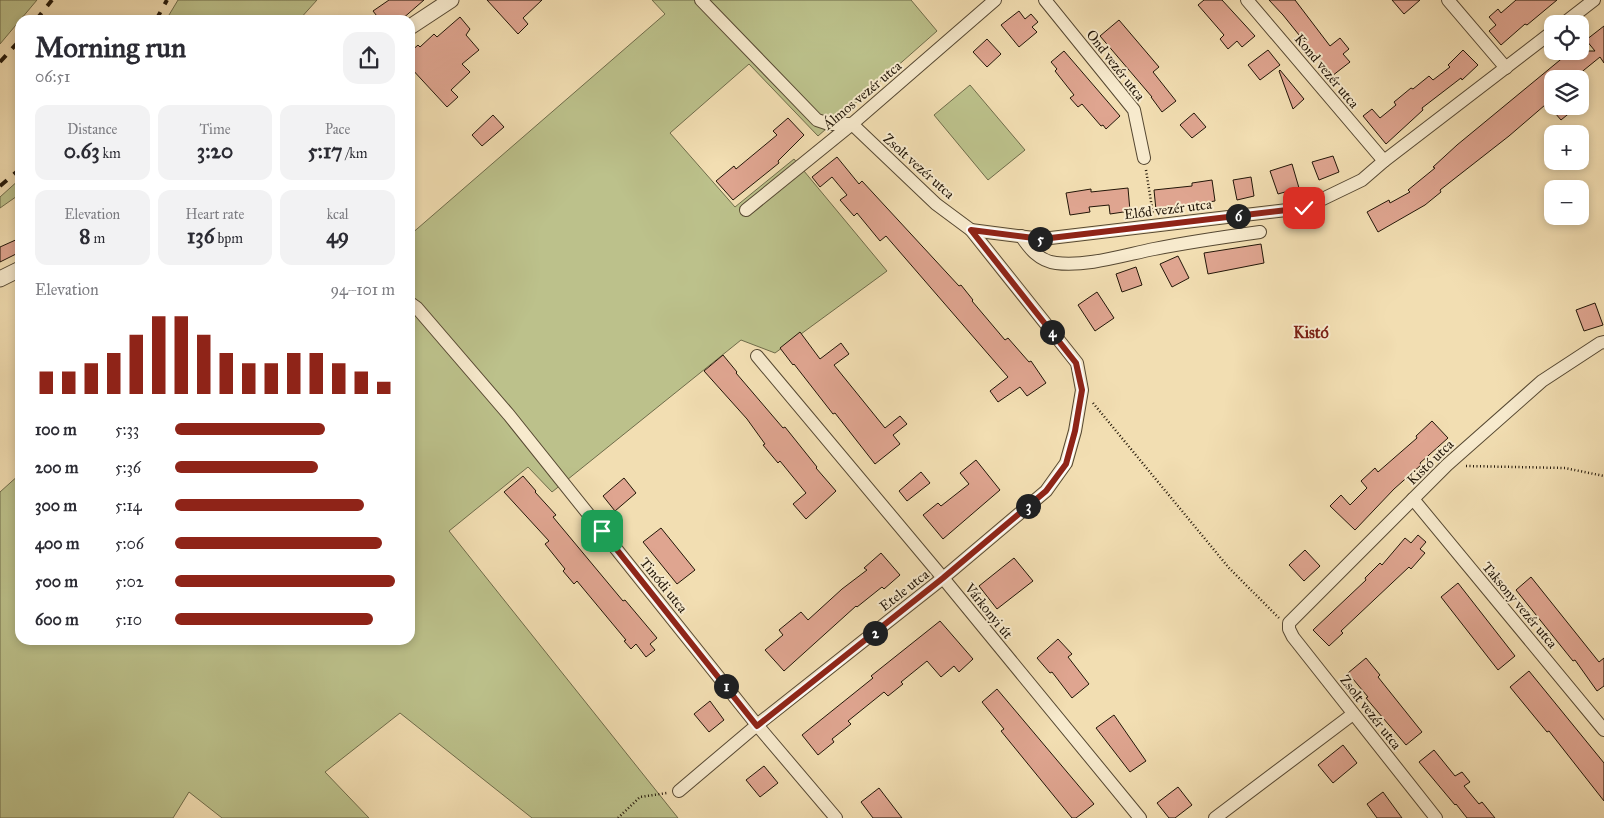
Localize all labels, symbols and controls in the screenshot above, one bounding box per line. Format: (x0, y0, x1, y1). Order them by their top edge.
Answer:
map controls (1544, 15, 1589, 225)
button: locate (1544, 15, 1589, 60)
street label: Ond vezér utca (1083, 26, 1149, 104)
text: Morning run (35, 30, 186, 65)
street label: Kond vezér utca (1291, 31, 1363, 112)
button: share (343, 32, 395, 84)
street label: Álmos vezér utca (817, 56, 905, 134)
text: 06:51 (35, 67, 70, 86)
button: layers (1544, 70, 1589, 115)
text: Distance (67, 121, 117, 138)
text: Time (199, 121, 230, 138)
text: Pace (325, 121, 350, 138)
button: + (1544, 125, 1589, 170)
street label: Zsolt vezér utca (880, 130, 958, 203)
text: 0.63 (64, 138, 100, 164)
text: 3:20 (197, 138, 233, 164)
text: 5:17 (308, 138, 342, 164)
text: km (100, 145, 121, 162)
text: /km (342, 145, 367, 162)
button: − (1544, 180, 1589, 225)
pin (1283, 187, 1325, 229)
icon: check (1290, 194, 1318, 222)
street label: Előd vezér utca (1123, 196, 1213, 223)
pin: 6 (1226, 204, 1250, 228)
text: Elevation (65, 206, 120, 223)
text: Heart rate (186, 206, 244, 223)
text: kcal (327, 206, 349, 223)
text: 6 (1235, 208, 1242, 225)
text: 8 (79, 223, 91, 249)
text: 136 (187, 223, 214, 249)
text: 49 (326, 223, 349, 249)
pin: 5 (1028, 226, 1052, 252)
text: m (91, 230, 105, 247)
text: bpm (214, 230, 243, 247)
text: 5 (1037, 231, 1044, 248)
text: Elevation (35, 280, 99, 299)
text: 94–101 m (330, 280, 395, 299)
pin: 4 (1040, 320, 1064, 344)
district label: Kistó (1293, 323, 1329, 342)
text: 4 (1049, 324, 1056, 341)
text: 100 m (35, 420, 77, 439)
text: 5:33 (115, 420, 139, 439)
street label: Kistó utca (1403, 436, 1457, 489)
text: 200 m (35, 458, 78, 477)
text: 5:36 (115, 458, 141, 477)
pin: 3 (1016, 494, 1040, 518)
text: 300 m (35, 496, 77, 515)
text: 5:14 (115, 496, 142, 515)
text: 3 (1026, 498, 1031, 515)
pin (581, 510, 623, 552)
icon: arrive (588, 517, 616, 545)
text: 400 m (35, 534, 79, 553)
text: 5:06 (115, 534, 144, 553)
street label: Tinódi utca (636, 554, 691, 616)
street label: Taksony vezér utca (1479, 559, 1561, 652)
street label: Etele utca (876, 566, 932, 615)
text: 500 m (35, 572, 78, 591)
text: 5:02 (115, 572, 144, 591)
street label: Várkonyi út (960, 579, 1016, 642)
text: 600 m (35, 610, 79, 629)
text: 5:10 (115, 610, 142, 629)
pin: 2 (862, 620, 888, 646)
text: 2 (872, 625, 879, 642)
street label: Zsolt vezér utca (1336, 672, 1405, 753)
pin: 1 (714, 674, 738, 698)
text: 1 (724, 678, 729, 695)

